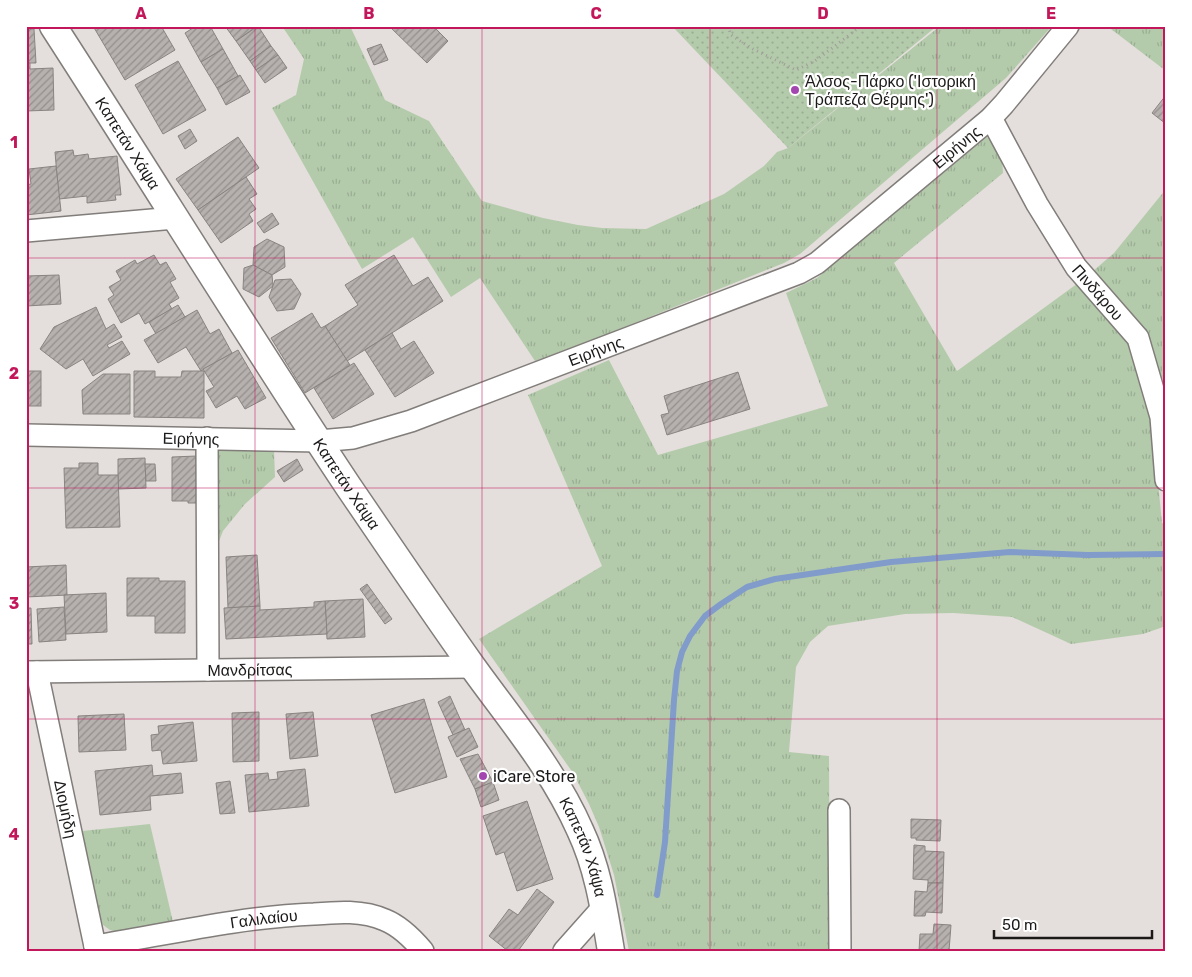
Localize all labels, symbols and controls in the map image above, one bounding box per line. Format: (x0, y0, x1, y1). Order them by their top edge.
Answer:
text: A (135, 4, 147, 23)
text: B (363, 4, 375, 23)
text: C (590, 4, 602, 23)
text: D (817, 4, 829, 23)
text: E (1046, 4, 1056, 23)
place label: Άλσος-Πάρκο ('Ιστορική Τράπεζα Θέρμης') (805, 72, 976, 109)
marker: Άλσος-Πάρκο ('Ιστορική Τράπεζα Θέρμης') (789, 84, 801, 96)
street label: Καπετάν Χάψα (92, 93, 164, 193)
street label: Ειρήνης (929, 121, 985, 172)
text: 1 (10, 133, 18, 152)
street label: Πινδάρου (1068, 260, 1127, 324)
street label: Ειρήνης (565, 332, 626, 370)
text: 2 (9, 364, 19, 383)
street label: Ειρήνης (162, 428, 220, 448)
street label: Καπετάν Χάψα (310, 435, 384, 533)
text: 3 (9, 594, 19, 613)
street label: Μανδρίτσας (207, 660, 293, 679)
place label: iCare Store (493, 767, 575, 786)
marker: iCare Store (477, 770, 489, 782)
street label: Διομήδη (51, 778, 81, 840)
street label: Καπετάν Χάψα (556, 794, 611, 899)
text: 4 (9, 825, 20, 844)
street label: Γαλιλαίου (229, 905, 298, 932)
scale bar (994, 907, 1152, 939)
text: 50 m (1002, 916, 1037, 934)

